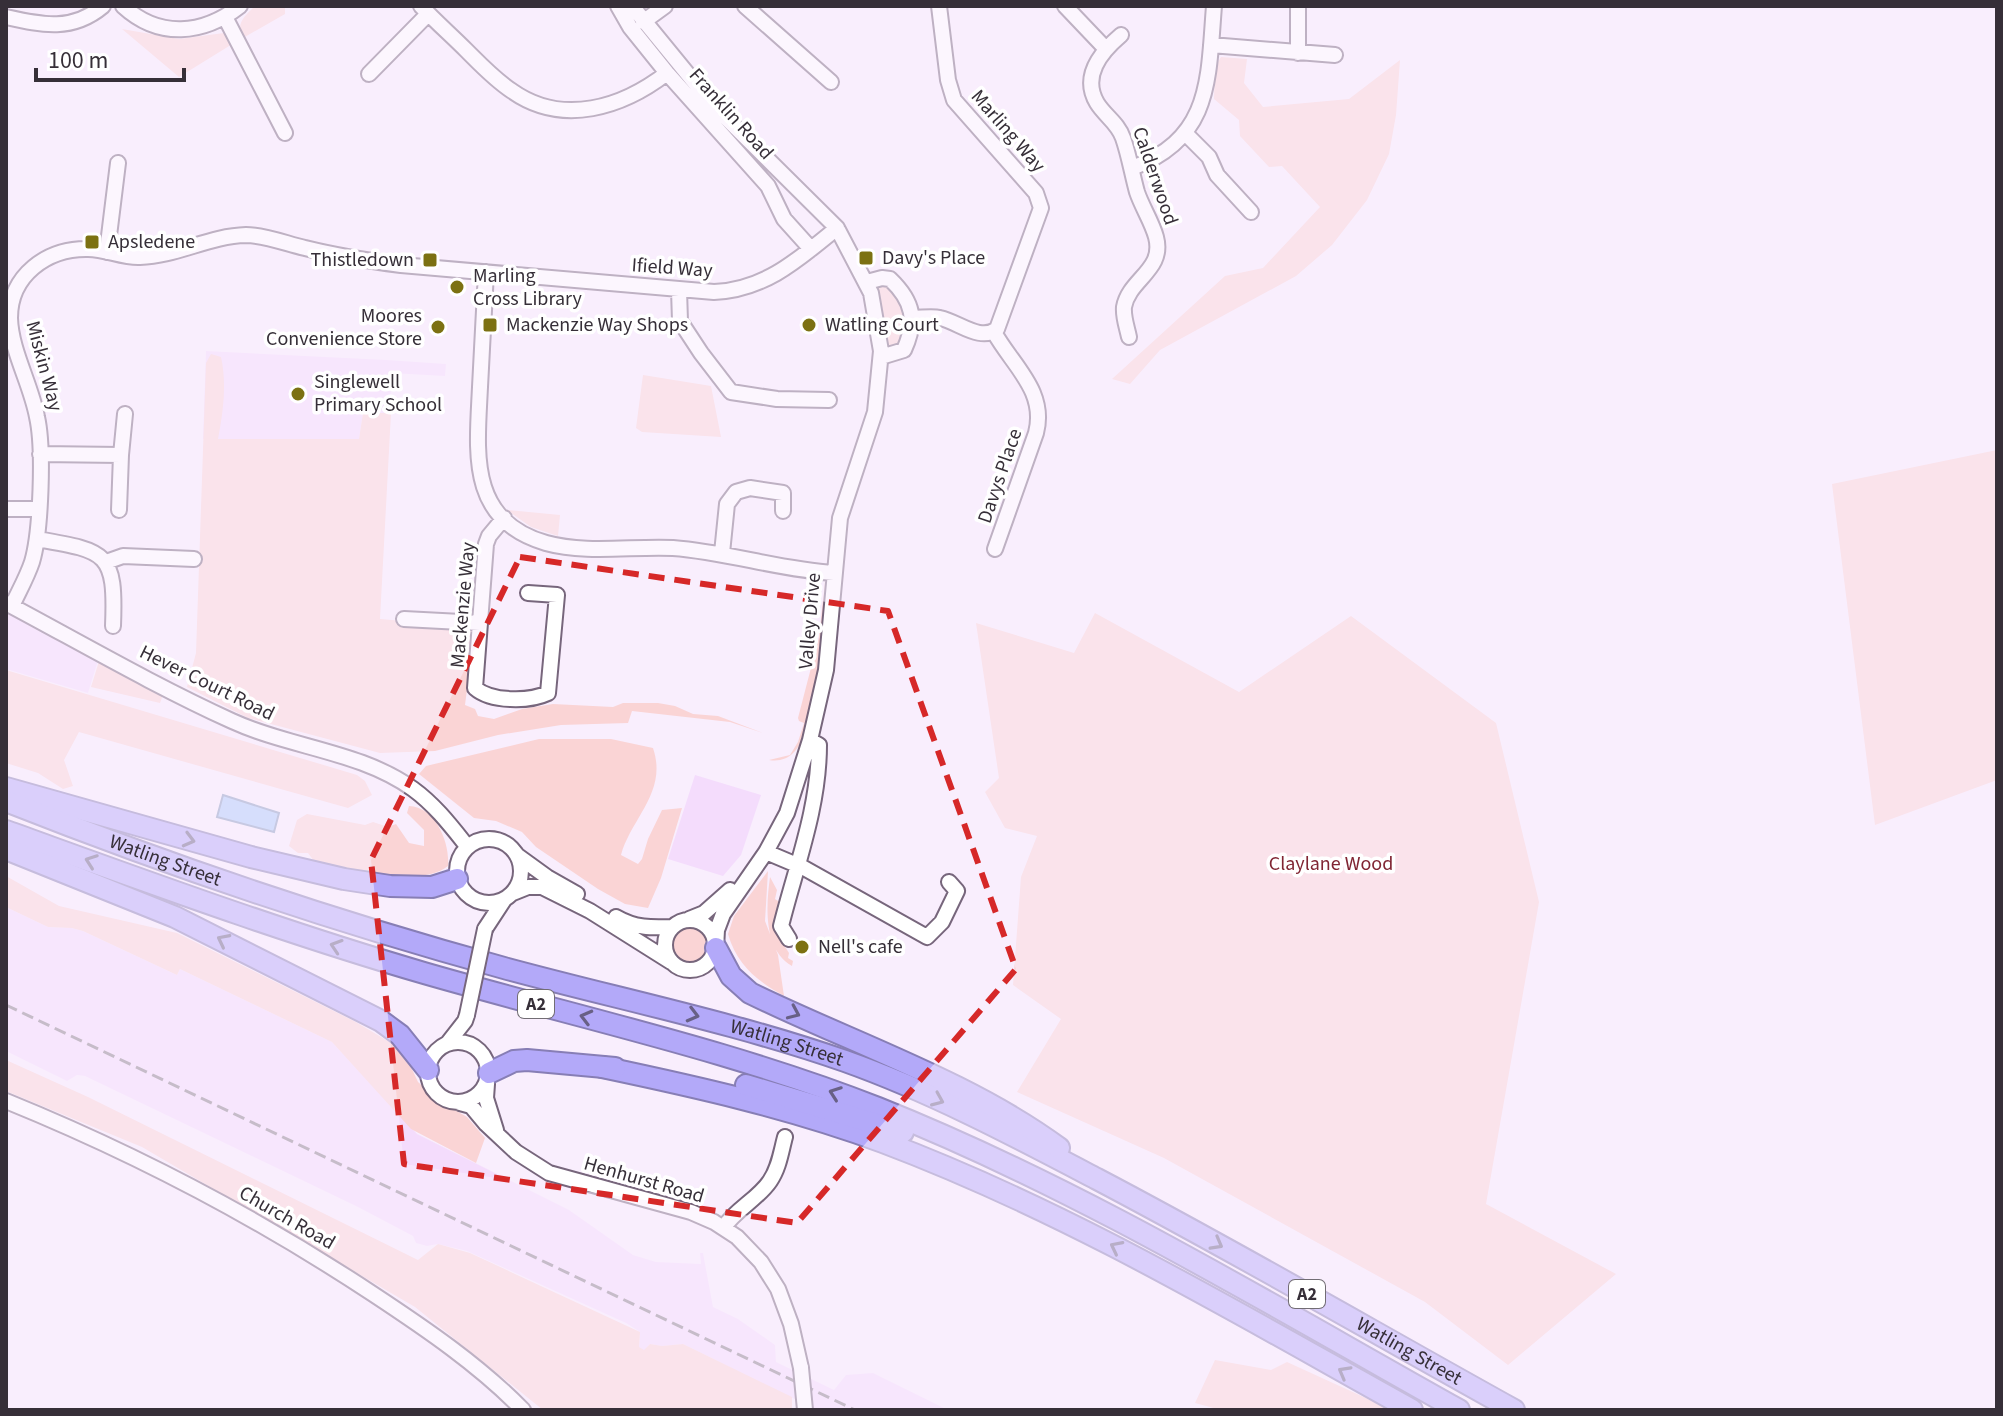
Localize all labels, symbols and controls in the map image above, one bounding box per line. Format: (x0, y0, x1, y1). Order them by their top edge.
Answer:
scale bar (36, 32, 184, 82)
text: 100 m (48, 43, 108, 78)
street label: Franklin Road (682, 62, 780, 166)
street label: Marling Way (964, 84, 1052, 179)
street label: Calderwood (1125, 123, 1185, 229)
place label: Apsledene (108, 228, 195, 256)
marker: Apsledene (83, 233, 101, 251)
place label: Davy's Place (882, 244, 985, 272)
place label: Thistledown (311, 246, 414, 274)
marker: Davy's Place (857, 249, 875, 267)
marker: Thistledown (421, 251, 439, 269)
street label: Ifield Way (631, 251, 714, 285)
place label: Marling Cross Library (473, 262, 582, 313)
marker: Marling Cross Library (448, 278, 466, 296)
place label: Moores Convenience Store (266, 302, 422, 353)
place label: Mackenzie Way Shops (506, 311, 688, 339)
place label: Watling Court (825, 311, 939, 339)
marker: Mackenzie Way Shops (481, 316, 499, 334)
marker: Watling Court (800, 316, 818, 334)
street label: Miskin Way (19, 318, 70, 415)
marker: Moores Convenience Store (429, 318, 447, 336)
place label: Singlewell Primary School (314, 368, 442, 419)
marker: Singlewell Primary School (289, 385, 307, 403)
street label: Davys Place (971, 425, 1029, 527)
street label: Mackenzie Way (444, 540, 483, 669)
street label: Valley Drive (792, 571, 828, 670)
street label: Hever Court Road (135, 638, 279, 728)
street label: Watling Street (105, 828, 225, 894)
one-way arrow (181, 830, 195, 847)
park label: Claylane Wood (1269, 850, 1393, 878)
one-way arrow (84, 855, 98, 871)
place label: Nell's cafe (818, 933, 903, 961)
one-way arrow (217, 934, 231, 950)
marker: Nell's cafe (793, 938, 811, 956)
one-way arrow (330, 940, 344, 956)
road number: A2 (518, 990, 554, 1018)
one-way arrow (786, 1003, 800, 1019)
one-way arrow (685, 1006, 699, 1022)
one-way arrow (580, 1010, 594, 1027)
street label: Watling Street (727, 1013, 847, 1074)
one-way arrow (829, 1086, 843, 1103)
one-way arrow (930, 1091, 944, 1107)
street label: Henhurst Road (580, 1149, 708, 1211)
street label: Church Road (234, 1179, 340, 1257)
one-way arrow (1208, 1234, 1223, 1249)
one-way arrow (1110, 1242, 1125, 1257)
road number: A2 (1289, 1280, 1325, 1308)
street label: Watling Street (1351, 1310, 1467, 1392)
one-way arrow (1339, 1366, 1353, 1382)

